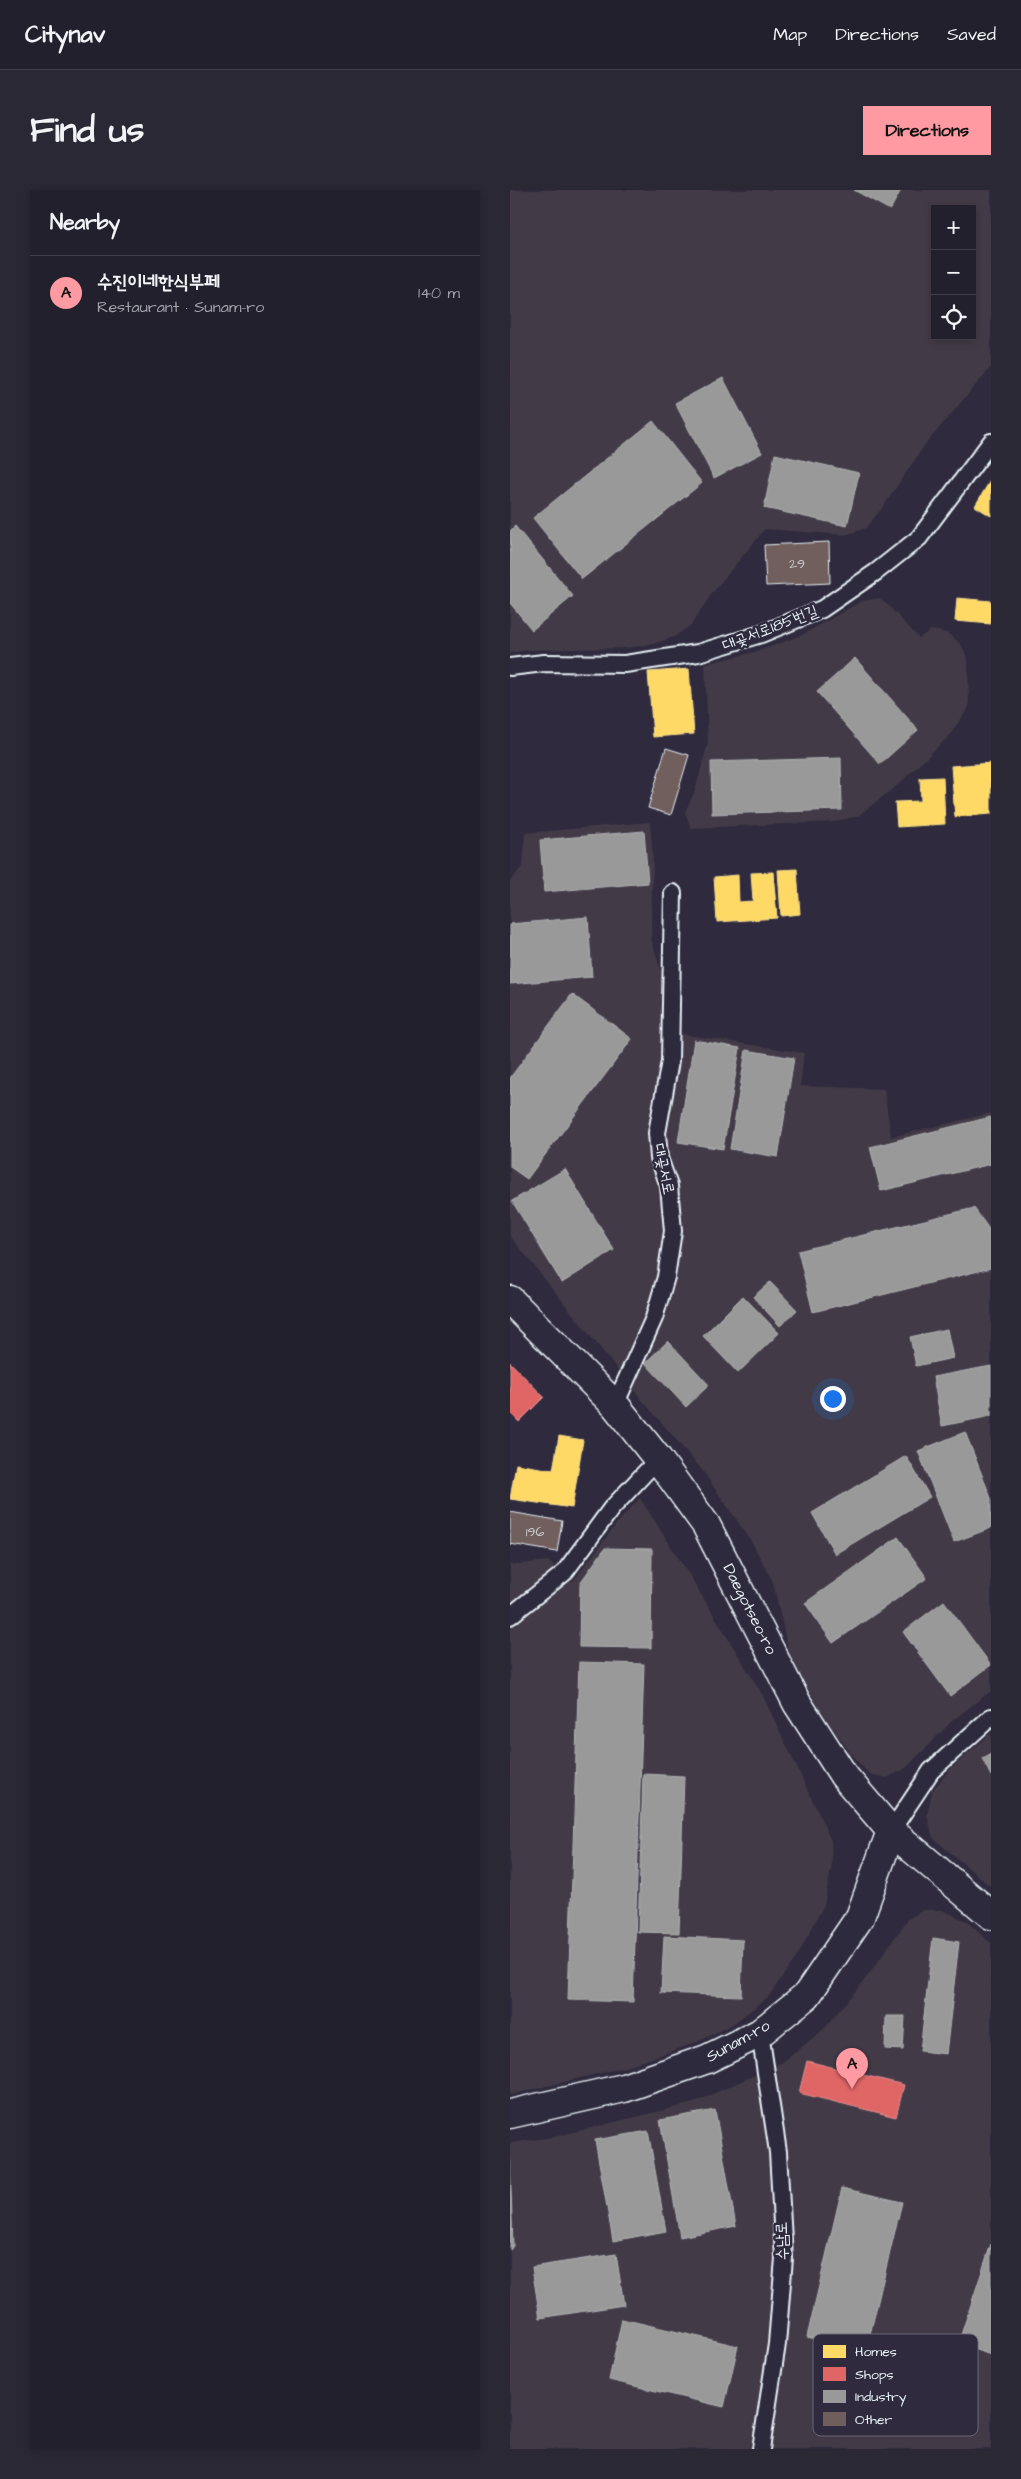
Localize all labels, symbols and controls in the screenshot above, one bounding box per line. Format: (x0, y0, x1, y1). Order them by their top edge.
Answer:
text: Citynav (25, 18, 105, 52)
text: Map (773, 22, 807, 47)
text: Directions (835, 22, 919, 47)
text: Saved (947, 22, 996, 47)
text: Find us (30, 106, 144, 155)
button: Directions (863, 106, 991, 155)
map controls (931, 205, 976, 340)
button: + (931, 205, 976, 250)
text: Nearby (50, 208, 120, 237)
button: − (931, 250, 976, 295)
text: 수진이네한식부페 (97, 269, 219, 296)
text: A (61, 282, 71, 304)
text: 140 m (418, 282, 460, 304)
button: locate (931, 295, 976, 340)
text: Restaurant · Sunam-ro (97, 296, 264, 318)
house number: 29 (789, 554, 805, 574)
street label: 대곶서로185번길 (719, 600, 821, 656)
street label: 대곶서로 (648, 1142, 680, 1196)
your location (820, 1386, 846, 1412)
house number: 196 (526, 1522, 544, 1542)
street label: Daegotseo-ro (717, 1560, 782, 1659)
street label: Sunam-ro (702, 2014, 774, 2068)
pin: A (836, 2048, 868, 2089)
street label: 수남로 (770, 2221, 794, 2261)
legend (813, 2334, 978, 2436)
text: Homes (855, 2342, 897, 2362)
text: Shops (855, 2365, 894, 2385)
text: Industry (855, 2387, 907, 2407)
text: Other (855, 2410, 893, 2430)

